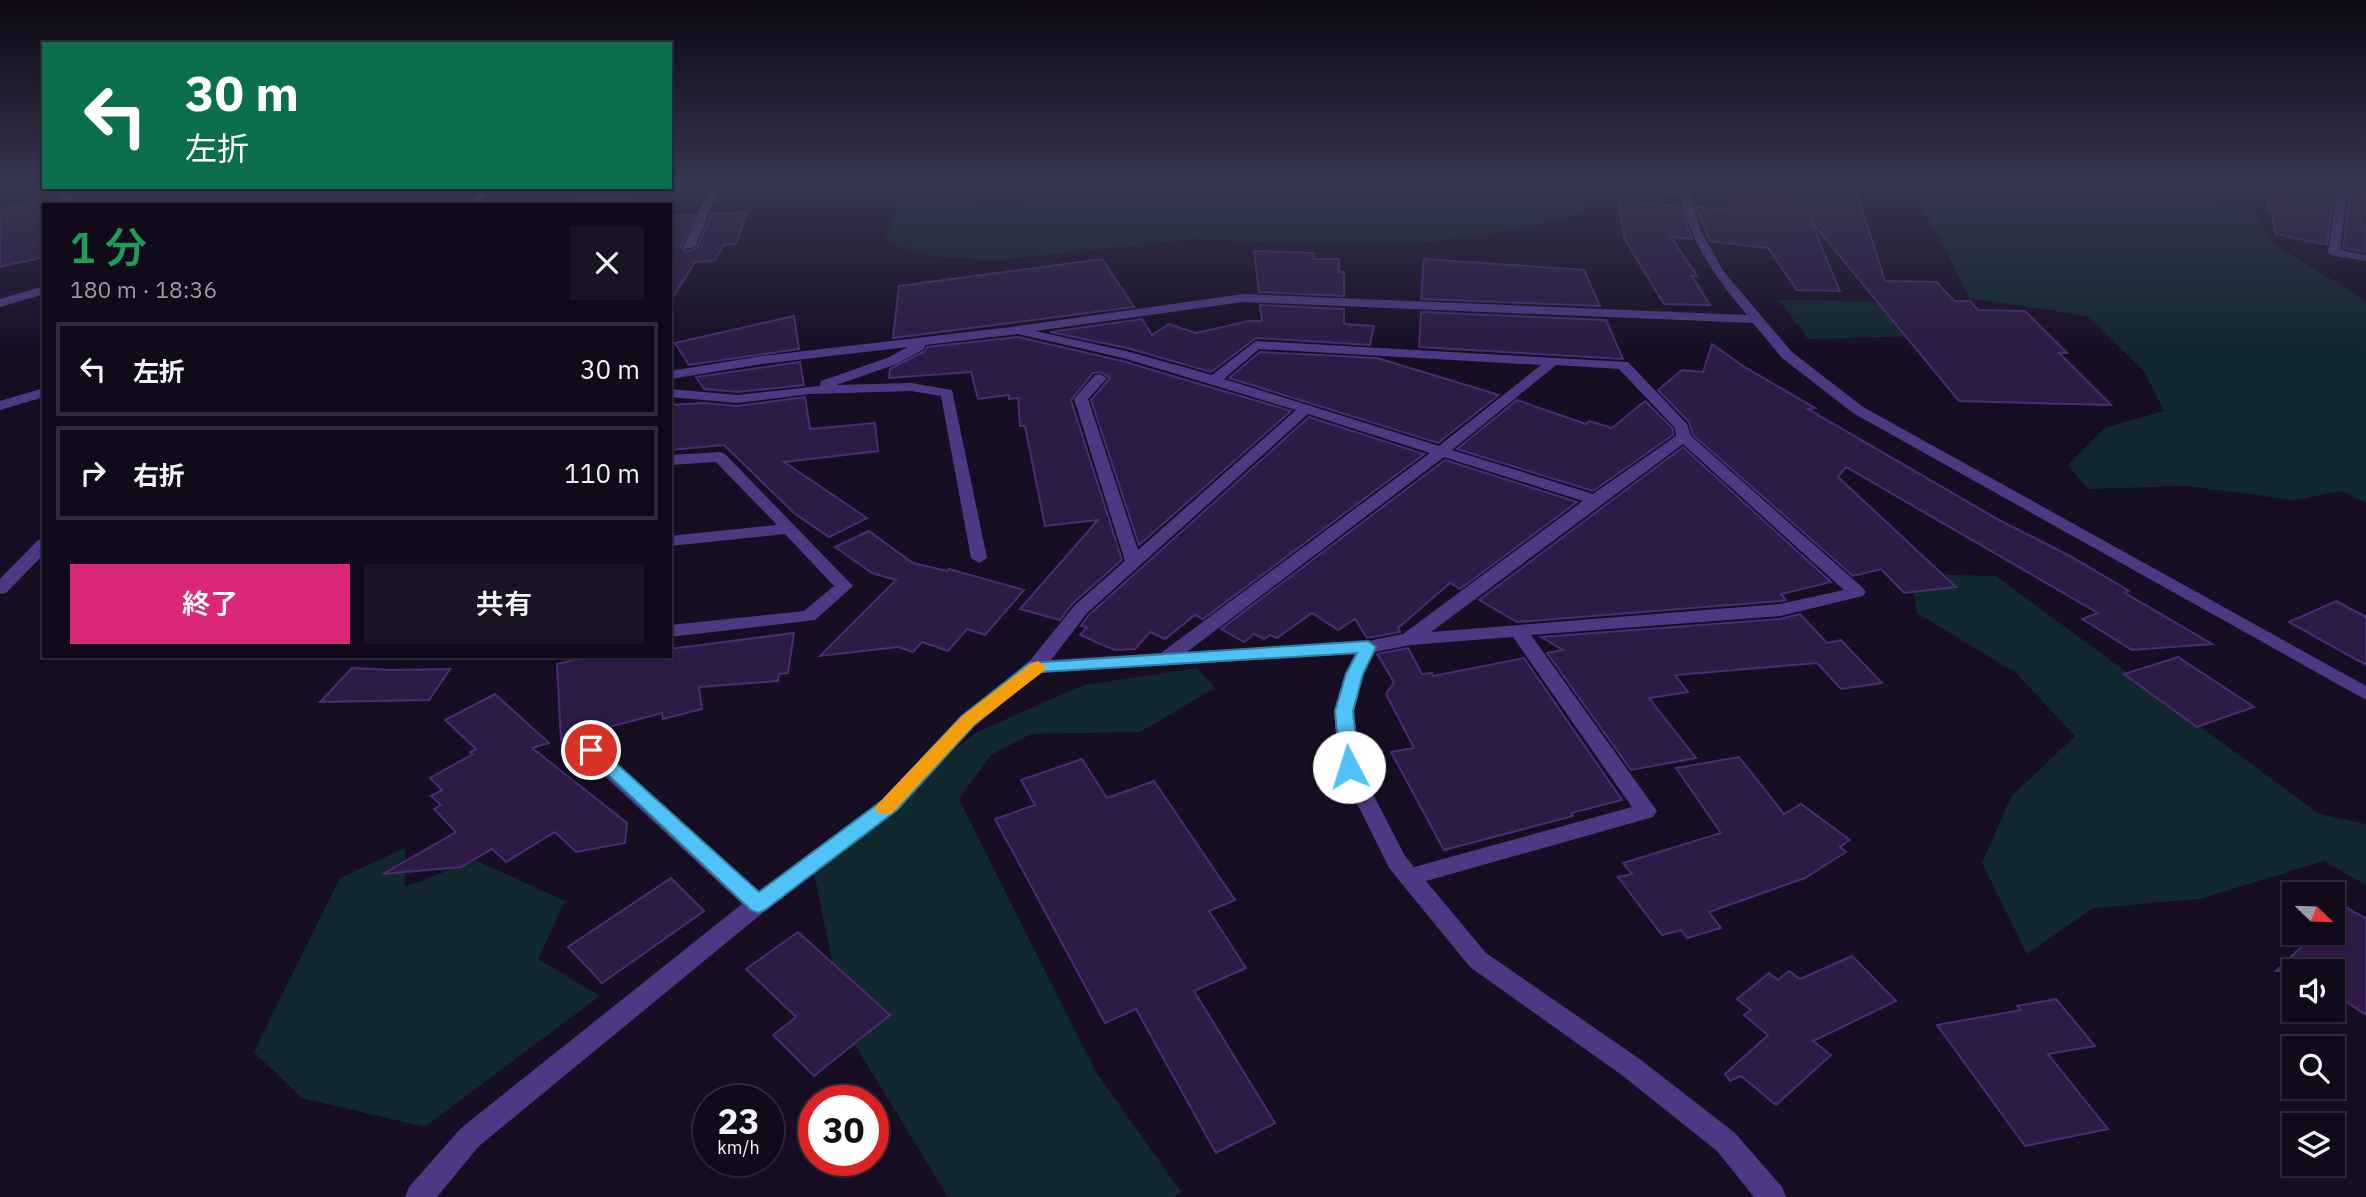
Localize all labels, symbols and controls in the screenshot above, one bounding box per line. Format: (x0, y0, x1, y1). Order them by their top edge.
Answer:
text: 30 m (185, 61, 299, 124)
icon: left (70, 70, 161, 161)
text: 左折 (185, 127, 249, 169)
text: 1 分 (70, 220, 147, 275)
button: close (570, 226, 644, 300)
text: 180 m · 18:36 (70, 274, 217, 304)
icon: left (74, 350, 112, 388)
text: 30 m (580, 352, 640, 386)
text: 左折 (133, 354, 185, 388)
icon: right (74, 454, 112, 492)
text: 110 m (564, 456, 640, 490)
text: 右折 (133, 458, 185, 492)
button: 終了 (70, 564, 350, 644)
button: 共有 (364, 564, 644, 644)
pin (561, 720, 621, 780)
position arrow (1312, 730, 1386, 804)
icon: arrive (572, 731, 610, 769)
north arrow (2282, 882, 2345, 945)
map controls (2282, 882, 2345, 1176)
button: sound (2282, 959, 2345, 1022)
button: search (2282, 1036, 2345, 1099)
speed limit sign: 30 (798, 1085, 889, 1176)
text: 23 (717, 1098, 760, 1144)
button: layers (2282, 1113, 2345, 1176)
text: km/h (717, 1136, 760, 1159)

